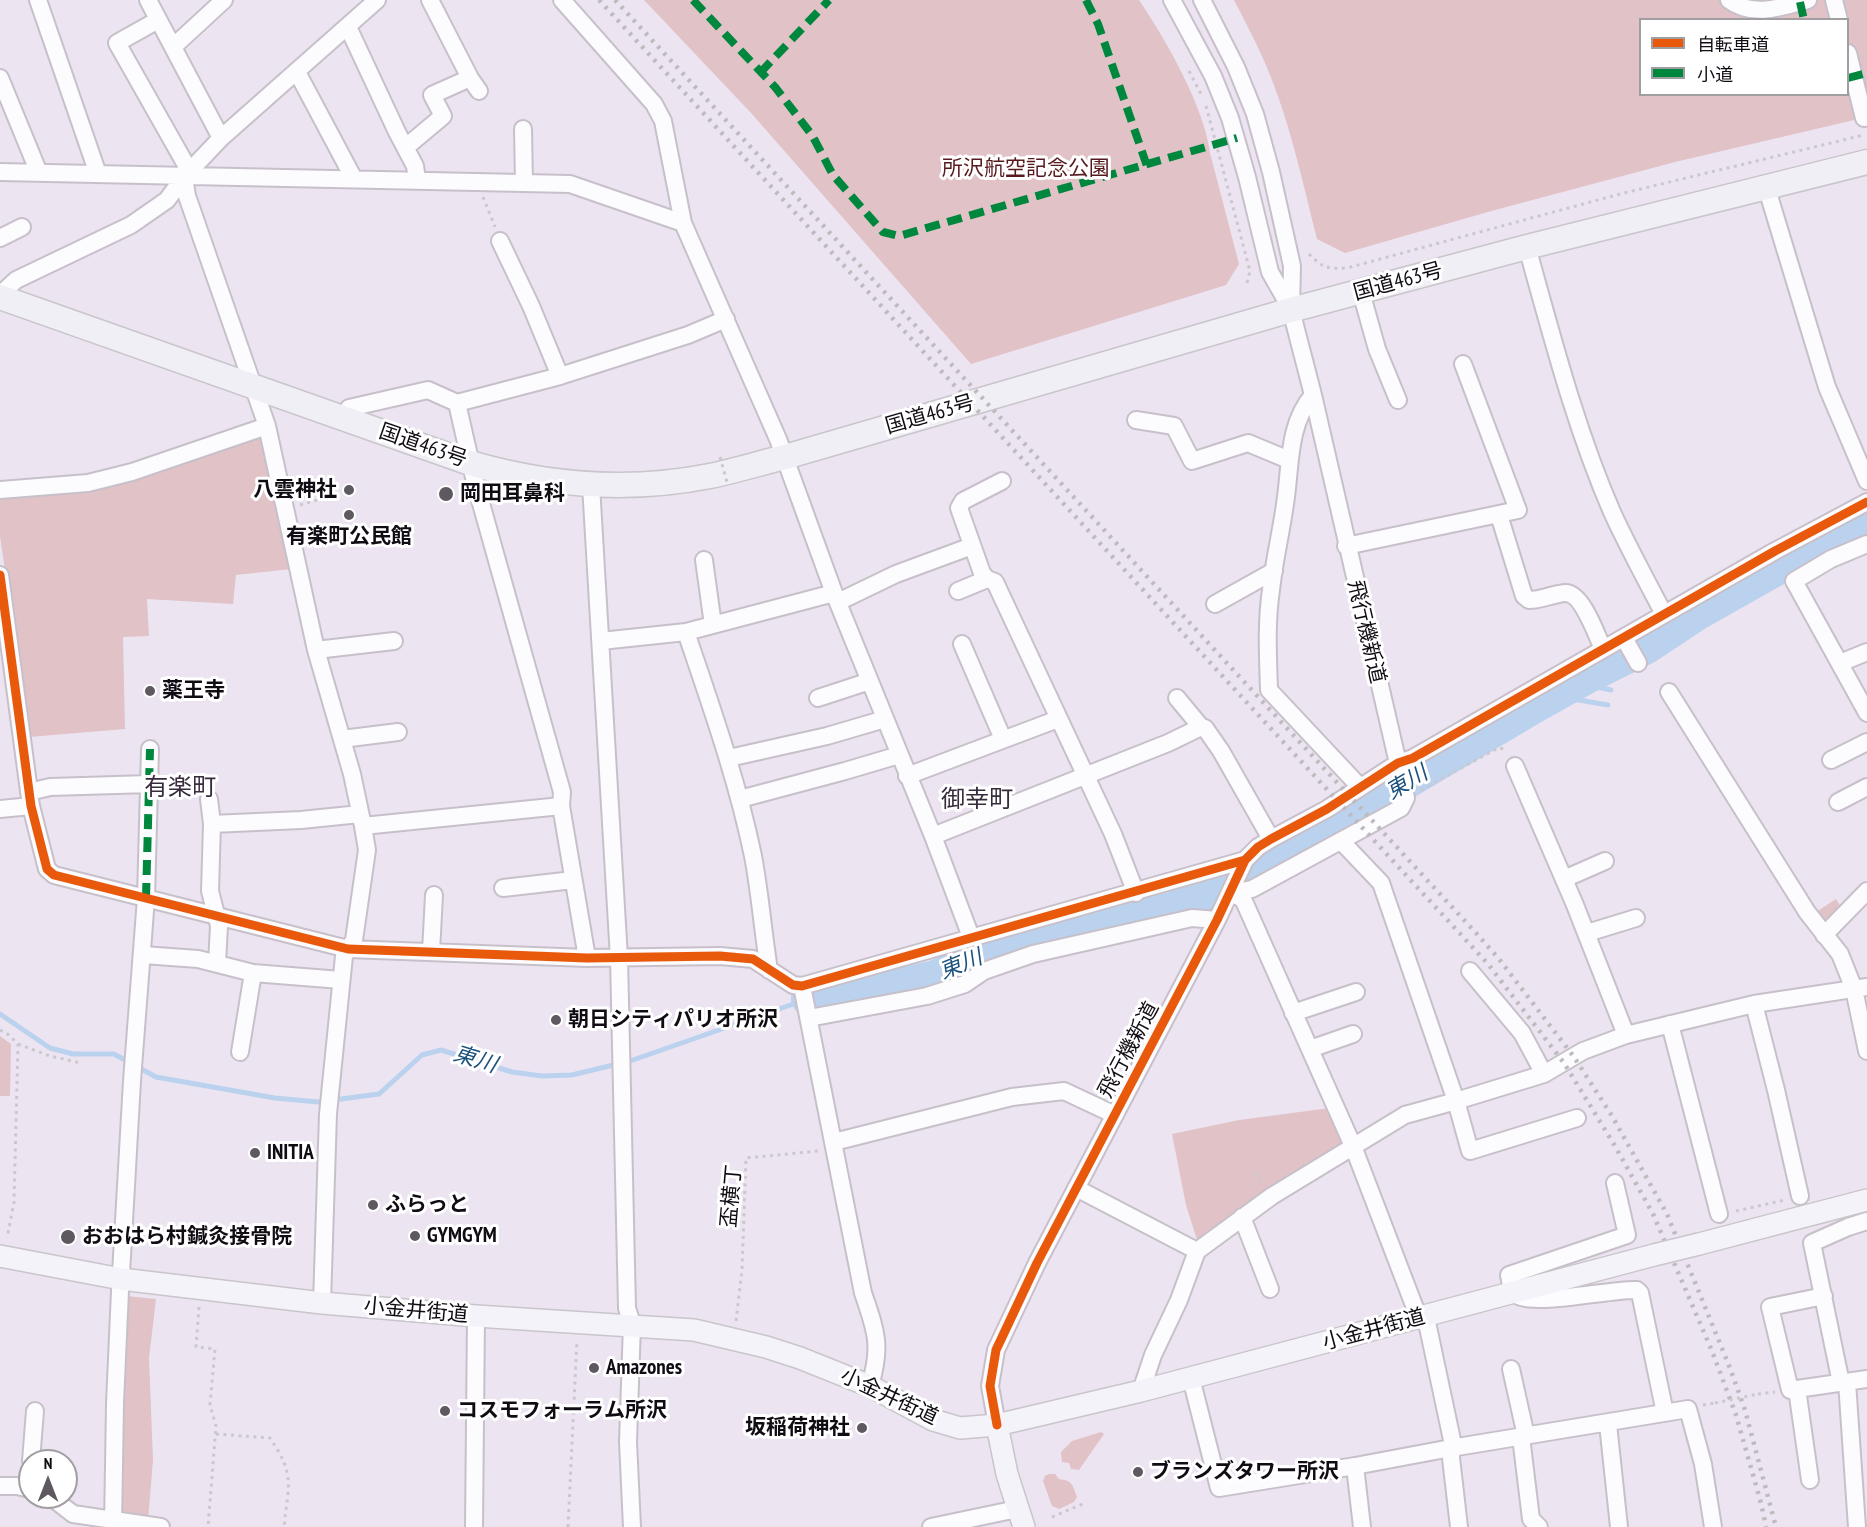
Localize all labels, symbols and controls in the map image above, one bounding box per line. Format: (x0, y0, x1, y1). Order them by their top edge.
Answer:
legend (1639, 18, 1849, 96)
text: 自転車道 (1697, 33, 1769, 56)
text: 小道 (1697, 63, 1733, 86)
park label: 所沢航空記念公園 (942, 156, 1110, 182)
street label: 国道463号 (1351, 258, 1445, 306)
street label: 国道463号 (883, 390, 977, 440)
street label: 国道463号 (376, 419, 470, 473)
place label: 八雲神社 (253, 477, 337, 503)
place label: 岡田耳鼻科 (460, 481, 565, 507)
marker: 八雲神社 (342, 483, 356, 497)
marker: 岡田耳鼻科 (437, 485, 455, 503)
marker: 有楽町公民館 (342, 508, 356, 522)
place label: 有楽町公民館 (286, 524, 412, 550)
street label: 飛行機新道 (1342, 578, 1390, 686)
place label: 薬王寺 (162, 678, 225, 704)
marker: 薬王寺 (143, 684, 157, 698)
water label: 東川 (1381, 760, 1433, 806)
district label: 有楽町 (144, 774, 216, 802)
district label: 御幸町 (941, 786, 1013, 814)
water label: 東川 (936, 945, 986, 985)
street label: 飛行機新道 (1093, 998, 1165, 1102)
place label: 朝日シティパリオ所沢 (568, 1007, 778, 1033)
marker: 朝日シティパリオ所沢 (549, 1013, 563, 1027)
water label: 東川 (450, 1041, 500, 1079)
place label: INITIA (267, 1140, 314, 1166)
marker: INITIA (248, 1146, 262, 1160)
street label: 盃横丁 (717, 1164, 747, 1228)
place label: ふらっと (385, 1192, 469, 1218)
marker: ふらっと (366, 1198, 380, 1212)
place label: GYMGYM (427, 1223, 497, 1249)
place label: おおはら村鍼灸接骨院 (82, 1224, 292, 1250)
marker: おおはら村鍼灸接骨院 (59, 1228, 77, 1246)
marker: GYMGYM (408, 1229, 422, 1243)
street label: 小金井街道 (363, 1294, 469, 1328)
street label: 小金井街道 (1320, 1304, 1428, 1356)
place label: Amazones (606, 1355, 682, 1381)
marker: Amazones (587, 1361, 601, 1375)
street label: 小金井街道 (836, 1363, 942, 1431)
place label: コスモフォーラム所沢 (457, 1398, 667, 1424)
marker: コスモフォーラム所沢 (438, 1404, 452, 1418)
place label: 坂稲荷神社 (745, 1415, 850, 1441)
marker: 坂稲荷神社 (855, 1421, 869, 1435)
north arrow (18, 1449, 78, 1509)
text: N (44, 1453, 52, 1473)
place label: ブランズタワー所沢 (1150, 1459, 1339, 1485)
marker: ブランズタワー所沢 (1131, 1465, 1145, 1479)

